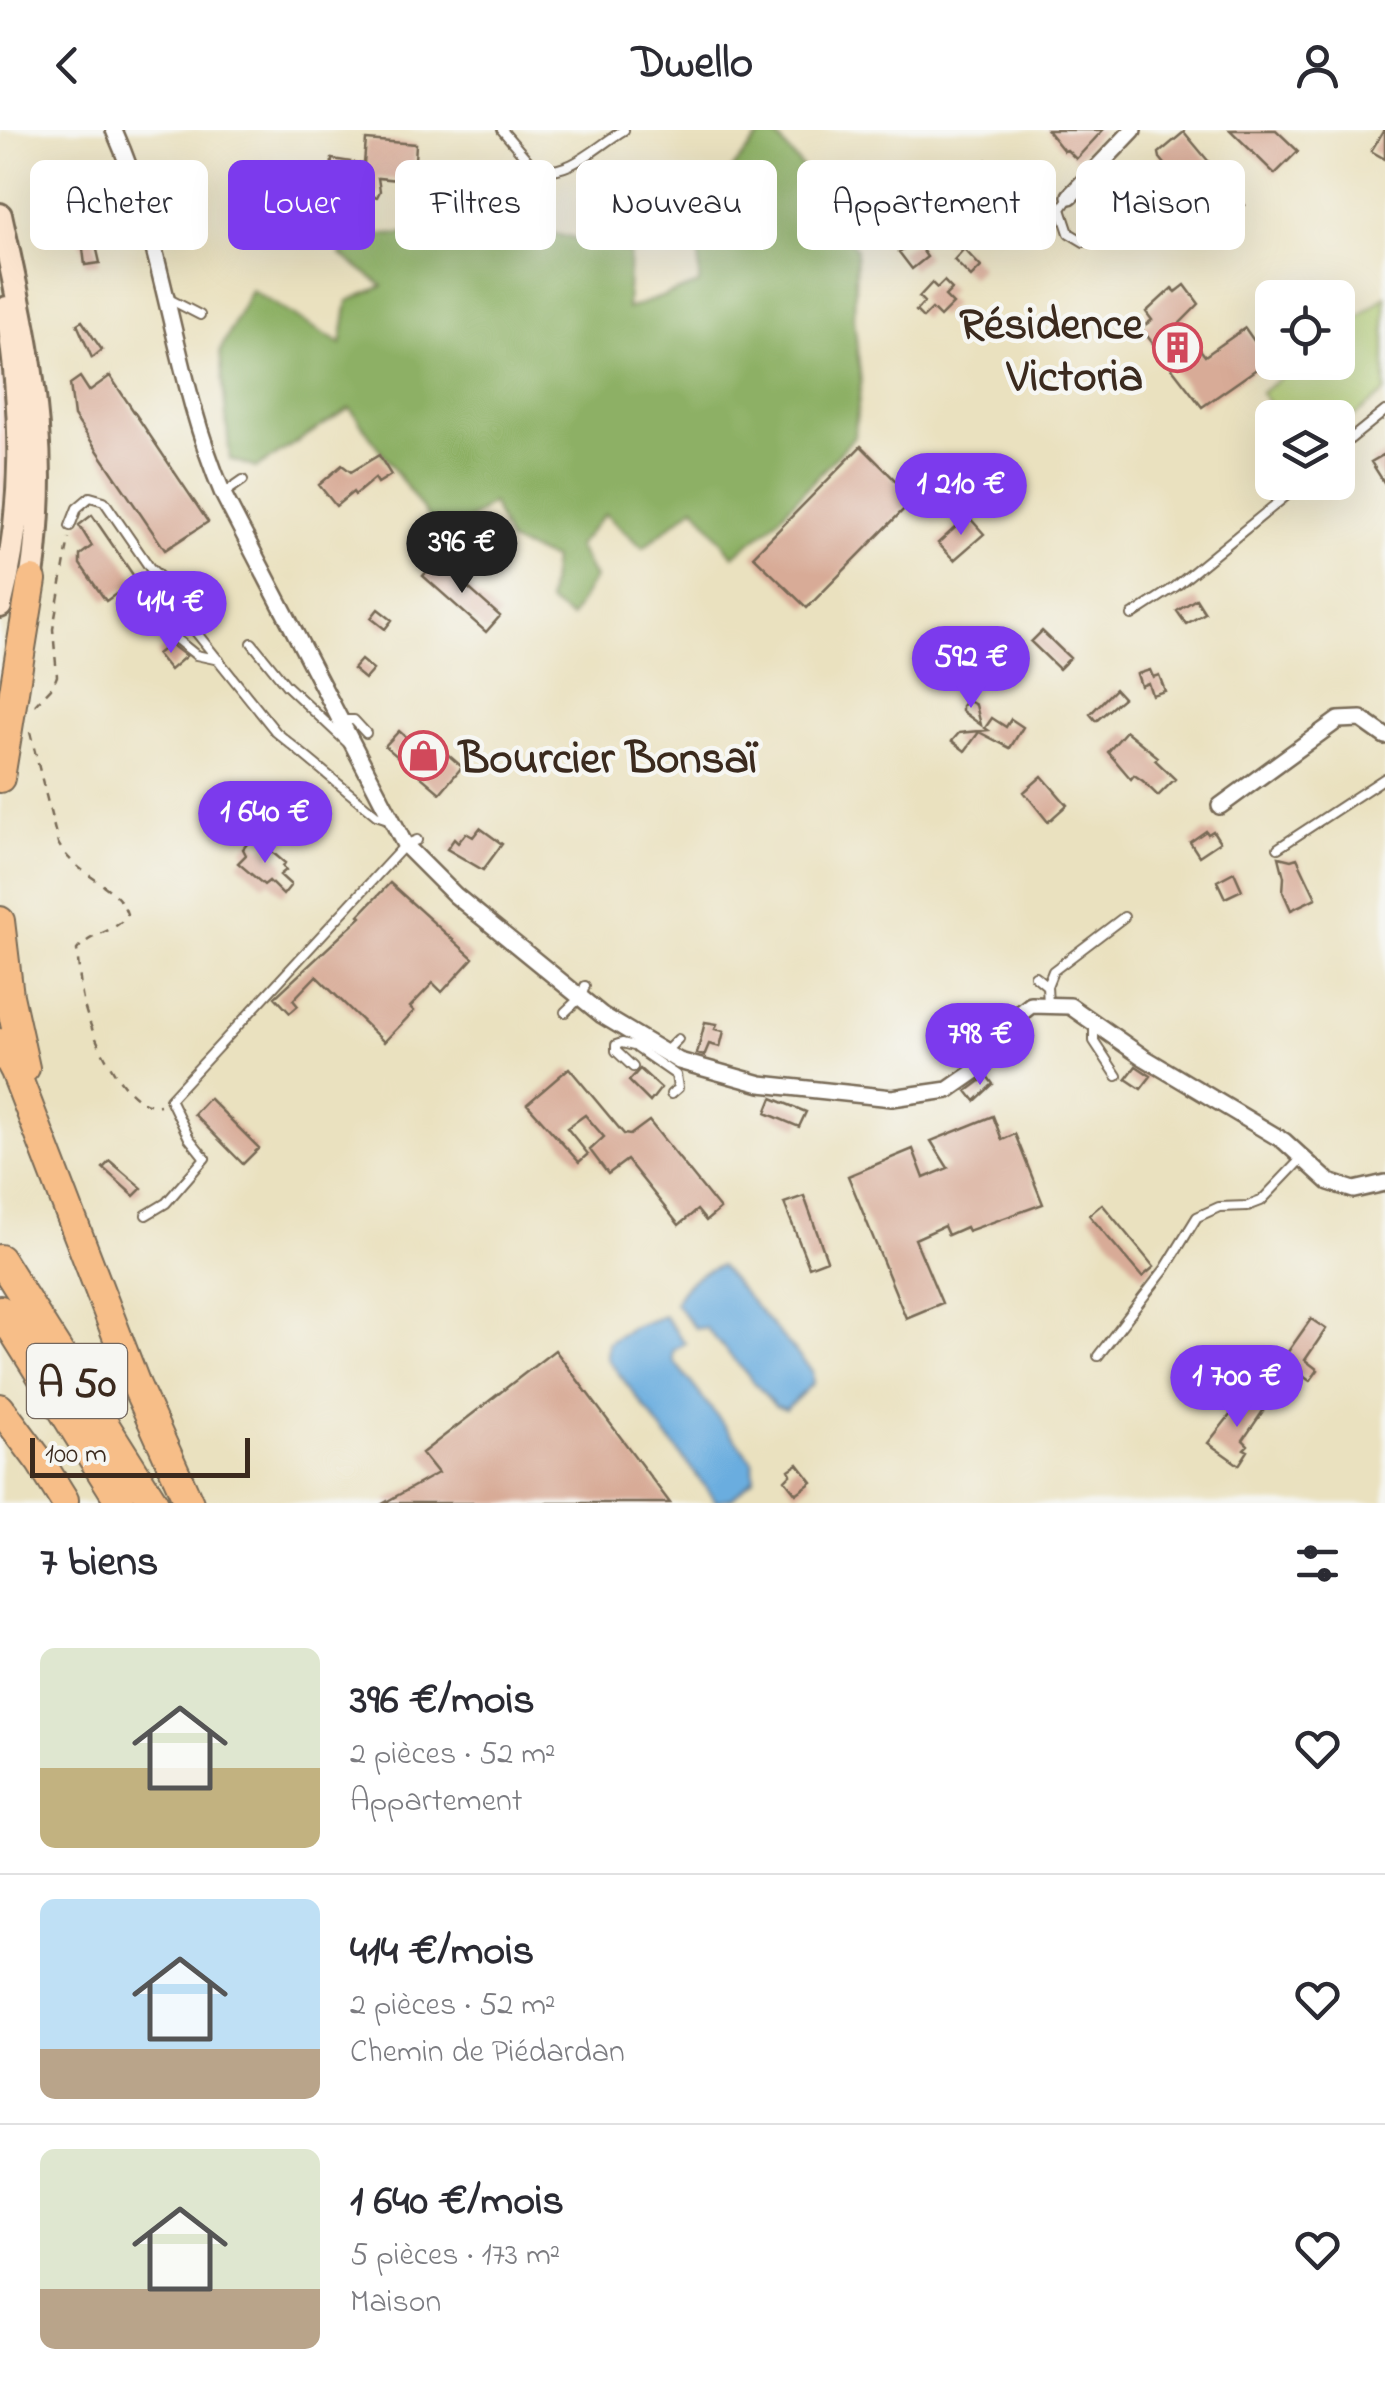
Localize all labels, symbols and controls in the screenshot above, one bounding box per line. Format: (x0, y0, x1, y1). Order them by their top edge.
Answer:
text: Dwello (632, 32, 753, 98)
icon: back (40, 38, 95, 93)
icon: person (1290, 38, 1345, 93)
chip: Acheter (30, 160, 208, 250)
chip: Louer (228, 160, 375, 250)
chip: Filtres (395, 160, 556, 250)
chip: Nouveau (576, 160, 777, 250)
chip: Appartement (797, 160, 1056, 250)
chip: Maison (1076, 160, 1245, 250)
map controls (1255, 280, 1355, 500)
button: locate (1255, 280, 1355, 380)
place label: Résidence Victoria (959, 294, 1145, 412)
building icon: Résidence Victoria (1152, 322, 1204, 374)
button: layers (1255, 400, 1355, 500)
pin: 1 210 € (869, 453, 1053, 538)
text: 1 210 € (917, 462, 1005, 509)
pin: 396 € (392, 511, 532, 596)
text: 396 € (428, 520, 496, 567)
pin: 414 € (101, 571, 241, 656)
text: 414 € (138, 580, 204, 627)
pin: 592 € (901, 626, 1041, 711)
text: 592 € (934, 635, 1008, 682)
place label: Bourcier Bonsaï (457, 728, 759, 794)
shop icon: Bourcier Bonsaï (398, 730, 450, 782)
pin: 1 640 € (173, 781, 357, 866)
text: 1 640 € (220, 790, 310, 837)
pin: 798 € (910, 1003, 1050, 1088)
text: 798 € (947, 1012, 1013, 1059)
road number: A 50 (27, 1344, 127, 1418)
pin: 1 700 € (1145, 1345, 1329, 1430)
text: 1 700 € (1192, 1354, 1282, 1401)
scale bar (30, 1433, 250, 1478)
text: 100 m (45, 1435, 107, 1476)
text: 7 biens (40, 1533, 158, 1594)
icon: filters (1290, 1536, 1345, 1591)
text: 396 €/mois (350, 1671, 535, 1732)
icon: home (120, 1688, 240, 1808)
icon: heart (1290, 1721, 1345, 1776)
text: 2 pièces · 52 m² (350, 1732, 556, 1779)
text: Appartement (350, 1779, 523, 1826)
text: 414 €/mois (350, 1922, 534, 1983)
icon: home (120, 1939, 240, 2059)
icon: heart (1290, 1972, 1345, 2027)
text: 2 pièces · 52 m² (350, 1983, 556, 2030)
text: Chemin de Piédardan (350, 2030, 625, 2077)
text: 1 640 €/mois (350, 2172, 564, 2233)
icon: home (120, 2189, 240, 2309)
icon: heart (1290, 2222, 1345, 2277)
text: 5 pièces · 173 m² (350, 2233, 560, 2280)
text: Maison (350, 2280, 441, 2327)

